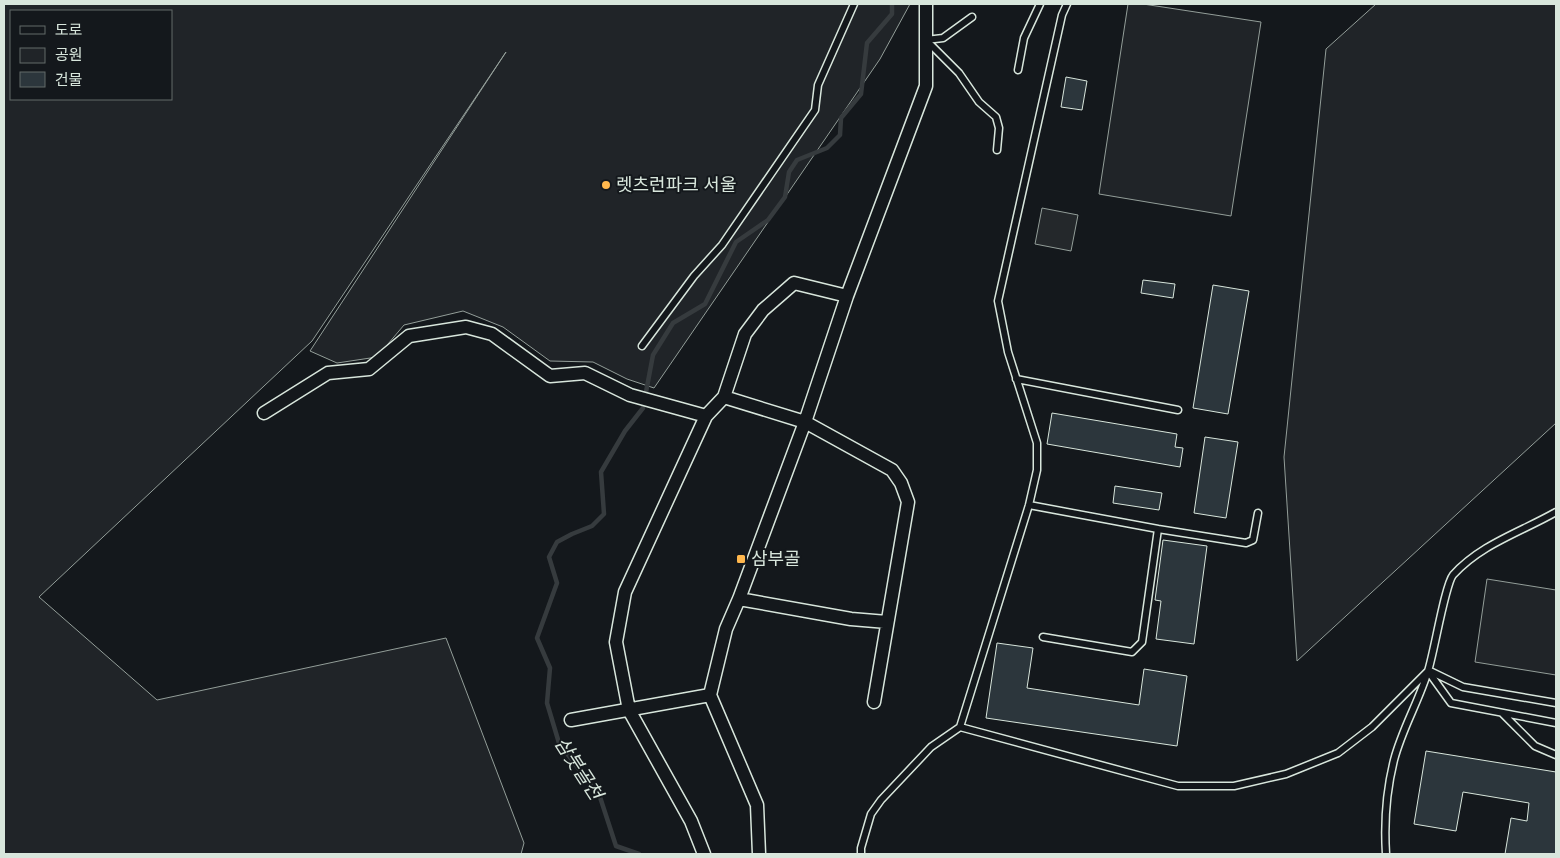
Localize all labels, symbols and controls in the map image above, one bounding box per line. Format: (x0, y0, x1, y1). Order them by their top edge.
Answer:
legend (10, 10, 172, 100)
text: 도로 (55, 21, 83, 39)
text: 공원 (55, 46, 83, 64)
text: 건물 (55, 71, 83, 89)
place label: 렛츠런파크 서울 (616, 174, 737, 196)
marker: 렛츠런파크 서울 (600, 179, 612, 191)
place label: 삼부골 (751, 548, 801, 570)
marker: 삼부골 (735, 553, 747, 565)
water label: 삼붓골천 (550, 733, 607, 805)

